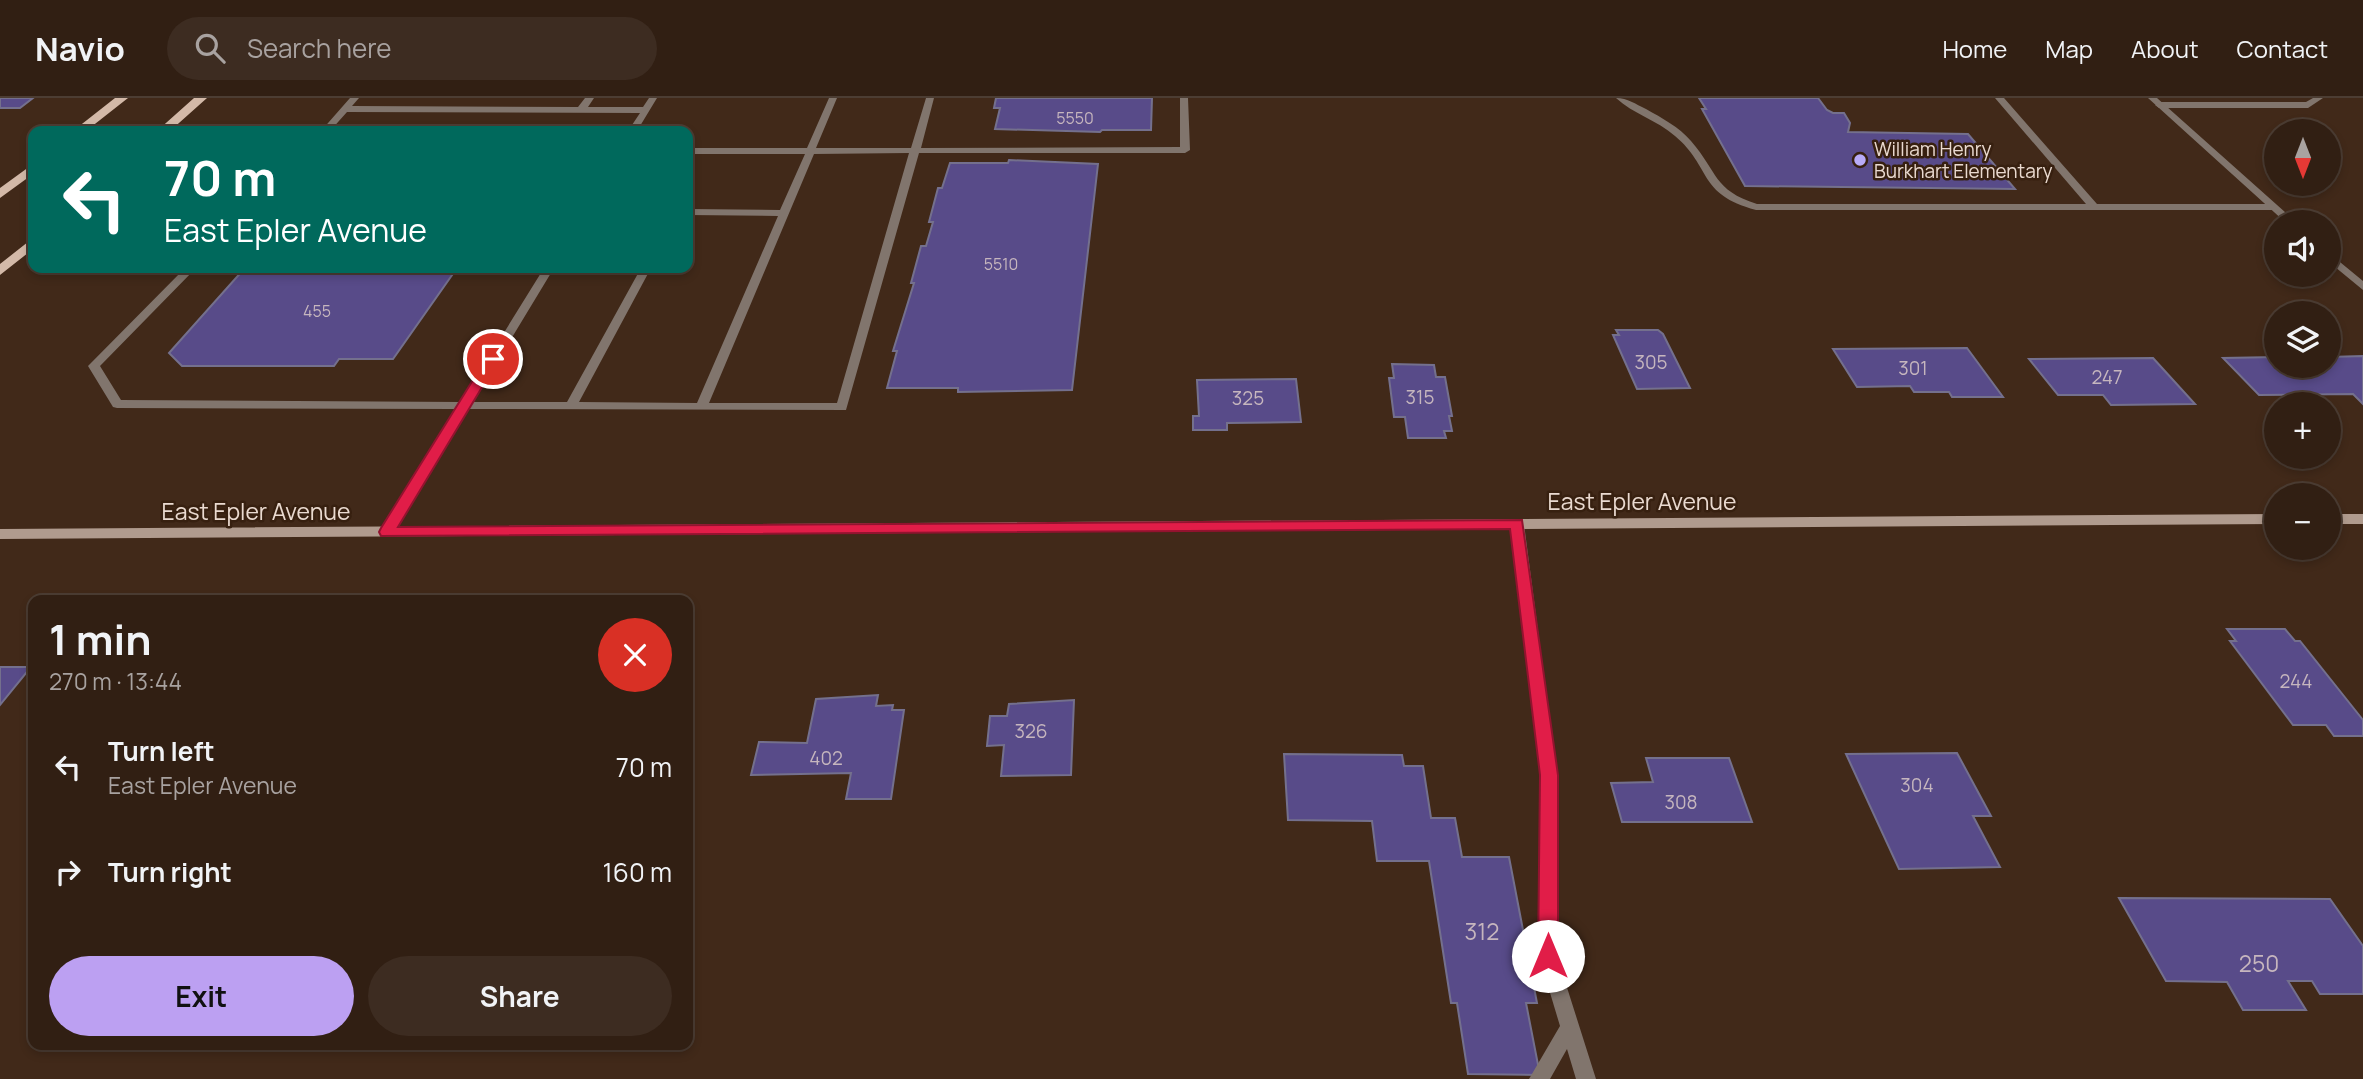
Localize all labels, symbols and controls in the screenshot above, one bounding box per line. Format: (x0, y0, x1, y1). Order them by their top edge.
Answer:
search box (167, 17, 657, 80)
text: Navio (35, 26, 125, 71)
icon: search (191, 29, 229, 67)
text: Search here (247, 30, 391, 66)
text: Home (1942, 32, 2007, 65)
text: Map (2045, 32, 2093, 65)
text: About (2131, 32, 2199, 65)
text: Contact (2237, 32, 2328, 65)
house number: 5550 (1056, 107, 1094, 129)
north arrow (2264, 119, 2342, 196)
map controls (2264, 119, 2341, 560)
place label: William Henry Burkhart Elementary (1874, 136, 2052, 184)
text: 70 m (164, 144, 276, 211)
marker: William Henry Burkhart Elementary (1852, 152, 1868, 168)
icon: left (49, 154, 140, 245)
text: East Epler Avenue (164, 208, 427, 252)
button: sound (2264, 210, 2341, 287)
house number: 5510 (984, 253, 1018, 275)
house number: 455 (303, 300, 331, 322)
button: layers (2264, 301, 2341, 378)
pin (463, 329, 523, 389)
icon: arrive (474, 340, 512, 378)
house number: 305 (1634, 349, 1668, 375)
house number: 301 (1898, 355, 1928, 381)
house number: 247 (2091, 364, 2123, 390)
house number: 315 (1406, 384, 1434, 410)
house number: 325 (1232, 385, 1264, 411)
button: + (2264, 392, 2341, 469)
button: − (2264, 483, 2341, 560)
street label: East Epler Avenue (1548, 485, 1736, 517)
street label: East Epler Avenue (162, 495, 350, 527)
text: 1 min (49, 610, 152, 668)
button: close (598, 618, 672, 692)
text: 270 m · 13:44 (49, 665, 182, 697)
house number: 244 (2279, 668, 2313, 694)
house number: 326 (1014, 718, 1048, 744)
text: Turn left (108, 733, 215, 769)
house number: 402 (809, 745, 843, 771)
icon: left (49, 748, 87, 786)
text: 70 m (616, 749, 672, 785)
text: East Epler Avenue (108, 769, 297, 801)
house number: 304 (1900, 772, 1934, 798)
house number: 308 (1664, 789, 1698, 815)
icon: right (49, 853, 87, 891)
text: Turn right (108, 854, 232, 890)
text: 160 m (603, 854, 672, 890)
house number: 312 (1465, 915, 1499, 947)
position arrow (1511, 919, 1585, 993)
house number: 250 (2239, 947, 2279, 979)
button: Exit (49, 956, 354, 1036)
button: Share (368, 956, 672, 1036)

